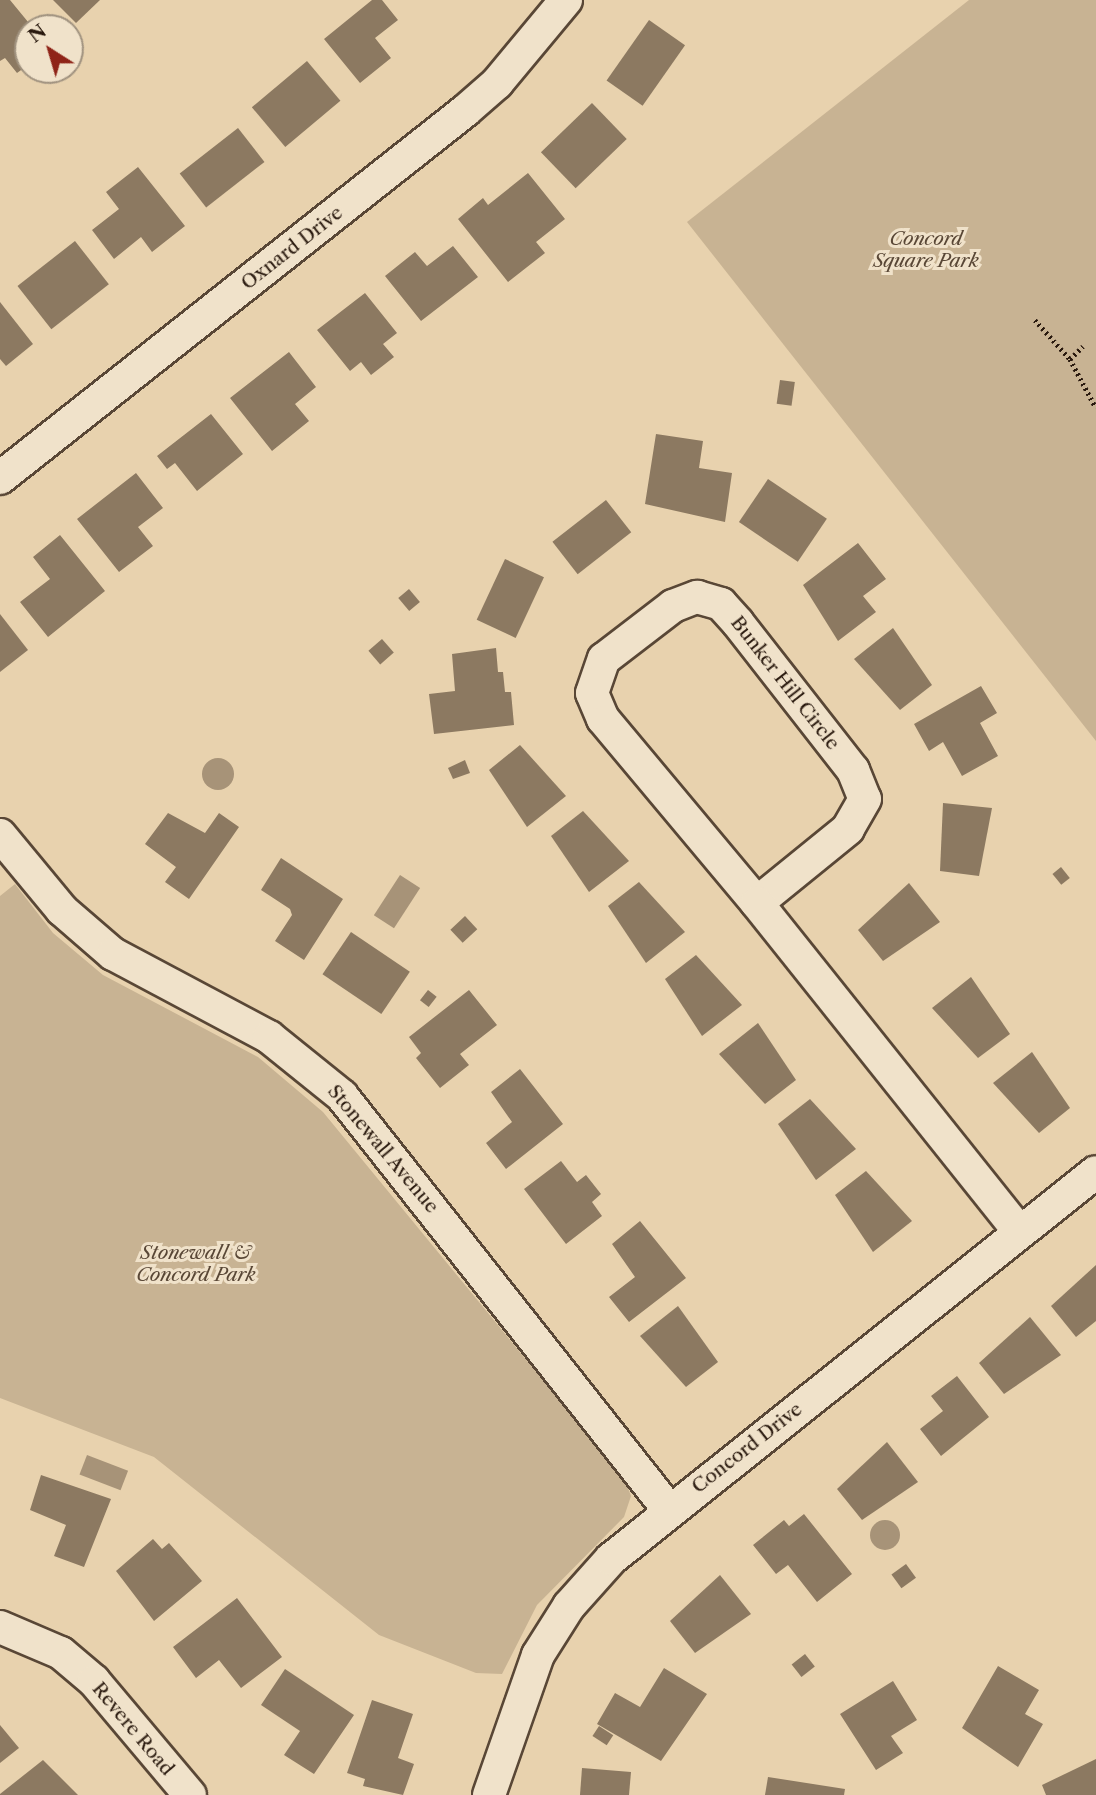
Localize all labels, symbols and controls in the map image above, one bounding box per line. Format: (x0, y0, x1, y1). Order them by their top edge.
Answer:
north arrow (14, 14, 84, 84)
text: N (24, 19, 51, 48)
street label: Oxnard Drive (237, 201, 347, 295)
park label: Concord Square Park (873, 228, 979, 272)
street label: Bunker Hill Circle (726, 611, 844, 755)
street label: Stonewall Avenue (322, 1080, 444, 1218)
park label: Stonewall & Concord Park (136, 1242, 256, 1286)
street label: Concord Drive (687, 1398, 807, 1498)
street label: Revere Road (87, 1678, 179, 1780)

